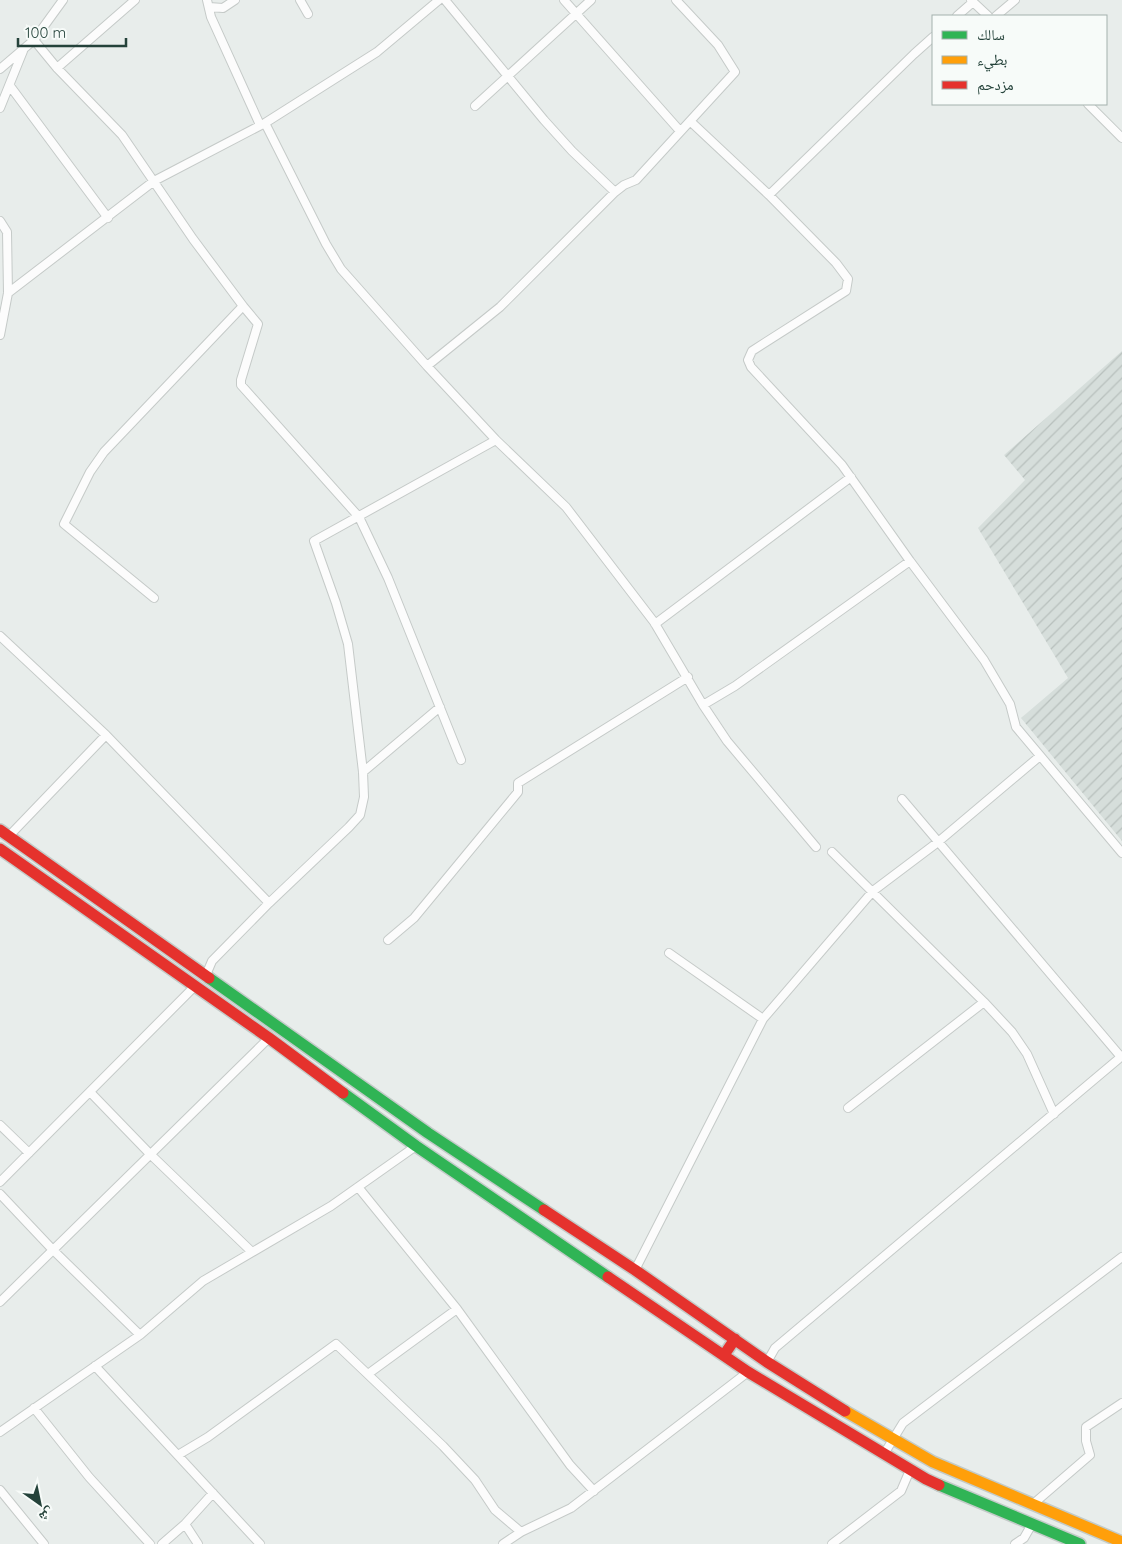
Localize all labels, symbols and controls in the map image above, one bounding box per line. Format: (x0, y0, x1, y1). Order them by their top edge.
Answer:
scale bar (18, 15, 125, 47)
legend (932, 15, 1107, 105)
text: 100 m (25, 23, 66, 42)
text: سالك (977, 25, 1005, 44)
text: بطيء (977, 50, 1007, 72)
text: مزدحم (977, 75, 1014, 95)
north arrow (15, 1479, 65, 1529)
text: ش (36, 1503, 58, 1527)

